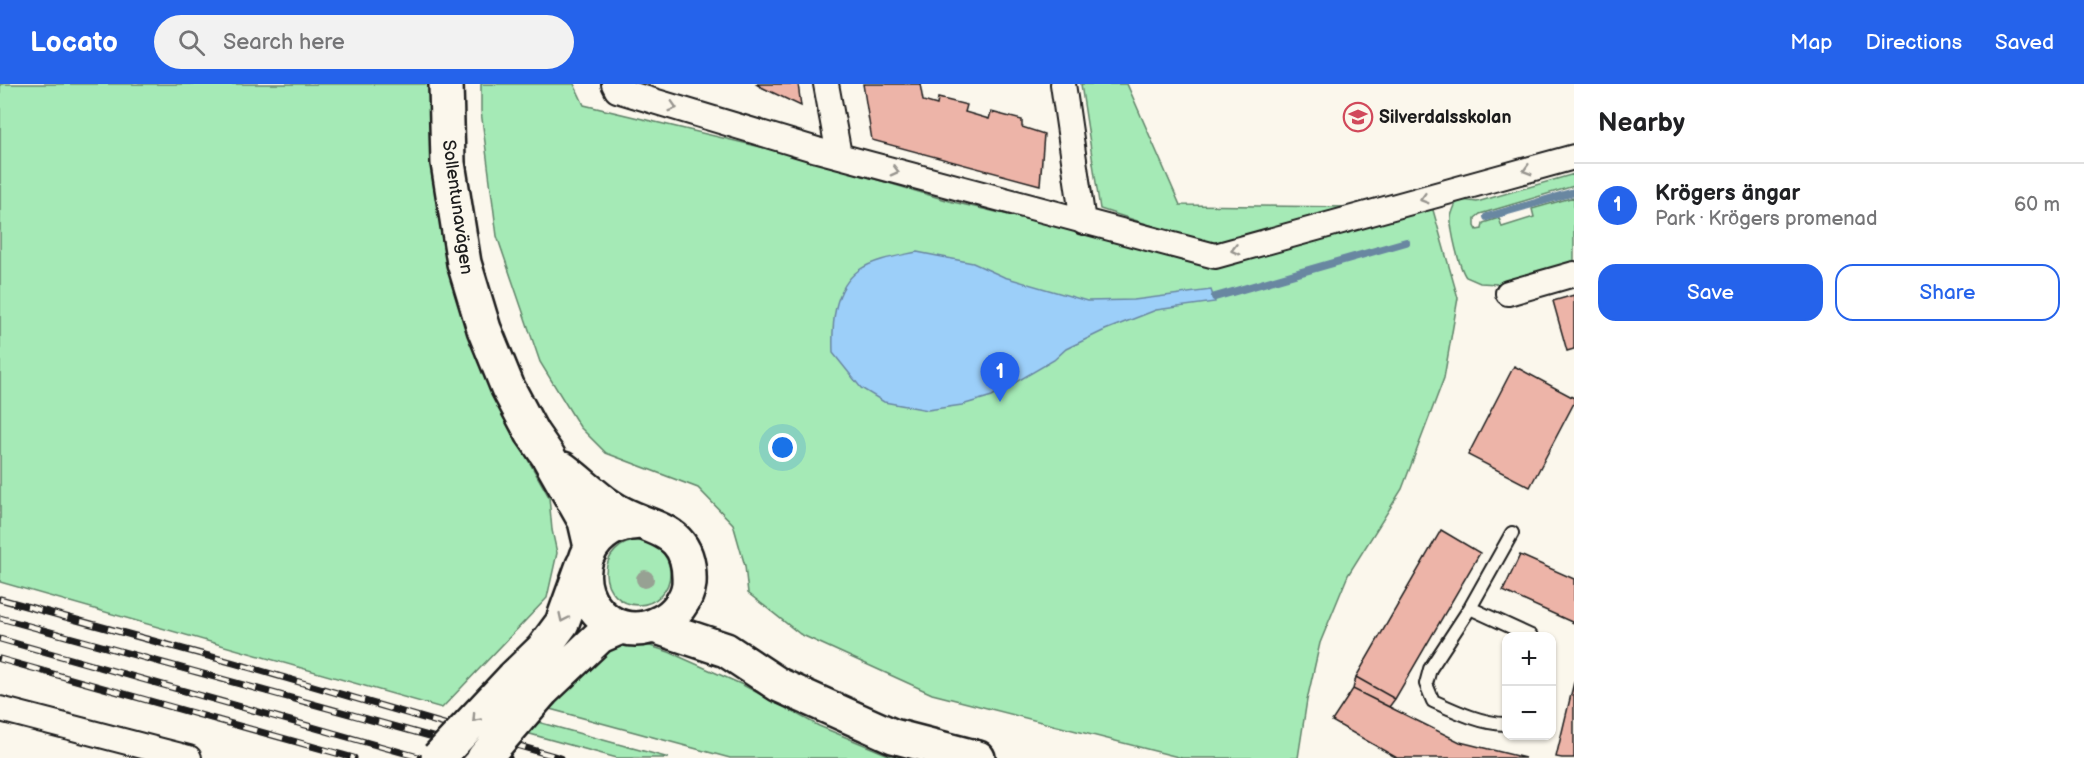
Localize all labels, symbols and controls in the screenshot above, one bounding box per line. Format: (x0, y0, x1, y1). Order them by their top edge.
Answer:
search box (154, 15, 574, 69)
text: Locato (30, 26, 118, 59)
icon: search (175, 26, 208, 59)
text: Search here (223, 29, 345, 56)
text: Map (1790, 30, 1833, 55)
text: Directions (1866, 30, 1962, 55)
text: Saved (1995, 30, 2054, 55)
one-way arrow (667, 100, 678, 112)
school or university icon: Silverdalsskolan (1342, 101, 1374, 133)
place label: Silverdalsskolan (1379, 107, 1511, 128)
text: Nearby (1598, 108, 1685, 139)
street label: Sollentunavägen (438, 139, 477, 276)
one-way arrow (890, 163, 900, 176)
one-way arrow (1522, 163, 1533, 175)
text: Krögers ängar (1655, 180, 1800, 207)
one-way arrow (1419, 192, 1429, 205)
text: 1 (1613, 193, 1622, 217)
text: 60 m (2014, 193, 2060, 217)
text: Park · Krögers promenad (1655, 207, 1877, 231)
one-way arrow (1230, 243, 1240, 256)
button: Save (1598, 264, 1823, 321)
button: Share (1835, 264, 2060, 321)
pin: 1 (980, 352, 1020, 402)
your location (768, 433, 797, 462)
one-way arrow (558, 612, 570, 623)
map controls (1502, 632, 1556, 740)
button: + (1502, 632, 1556, 686)
button: − (1502, 686, 1556, 740)
one-way arrow (472, 711, 483, 721)

